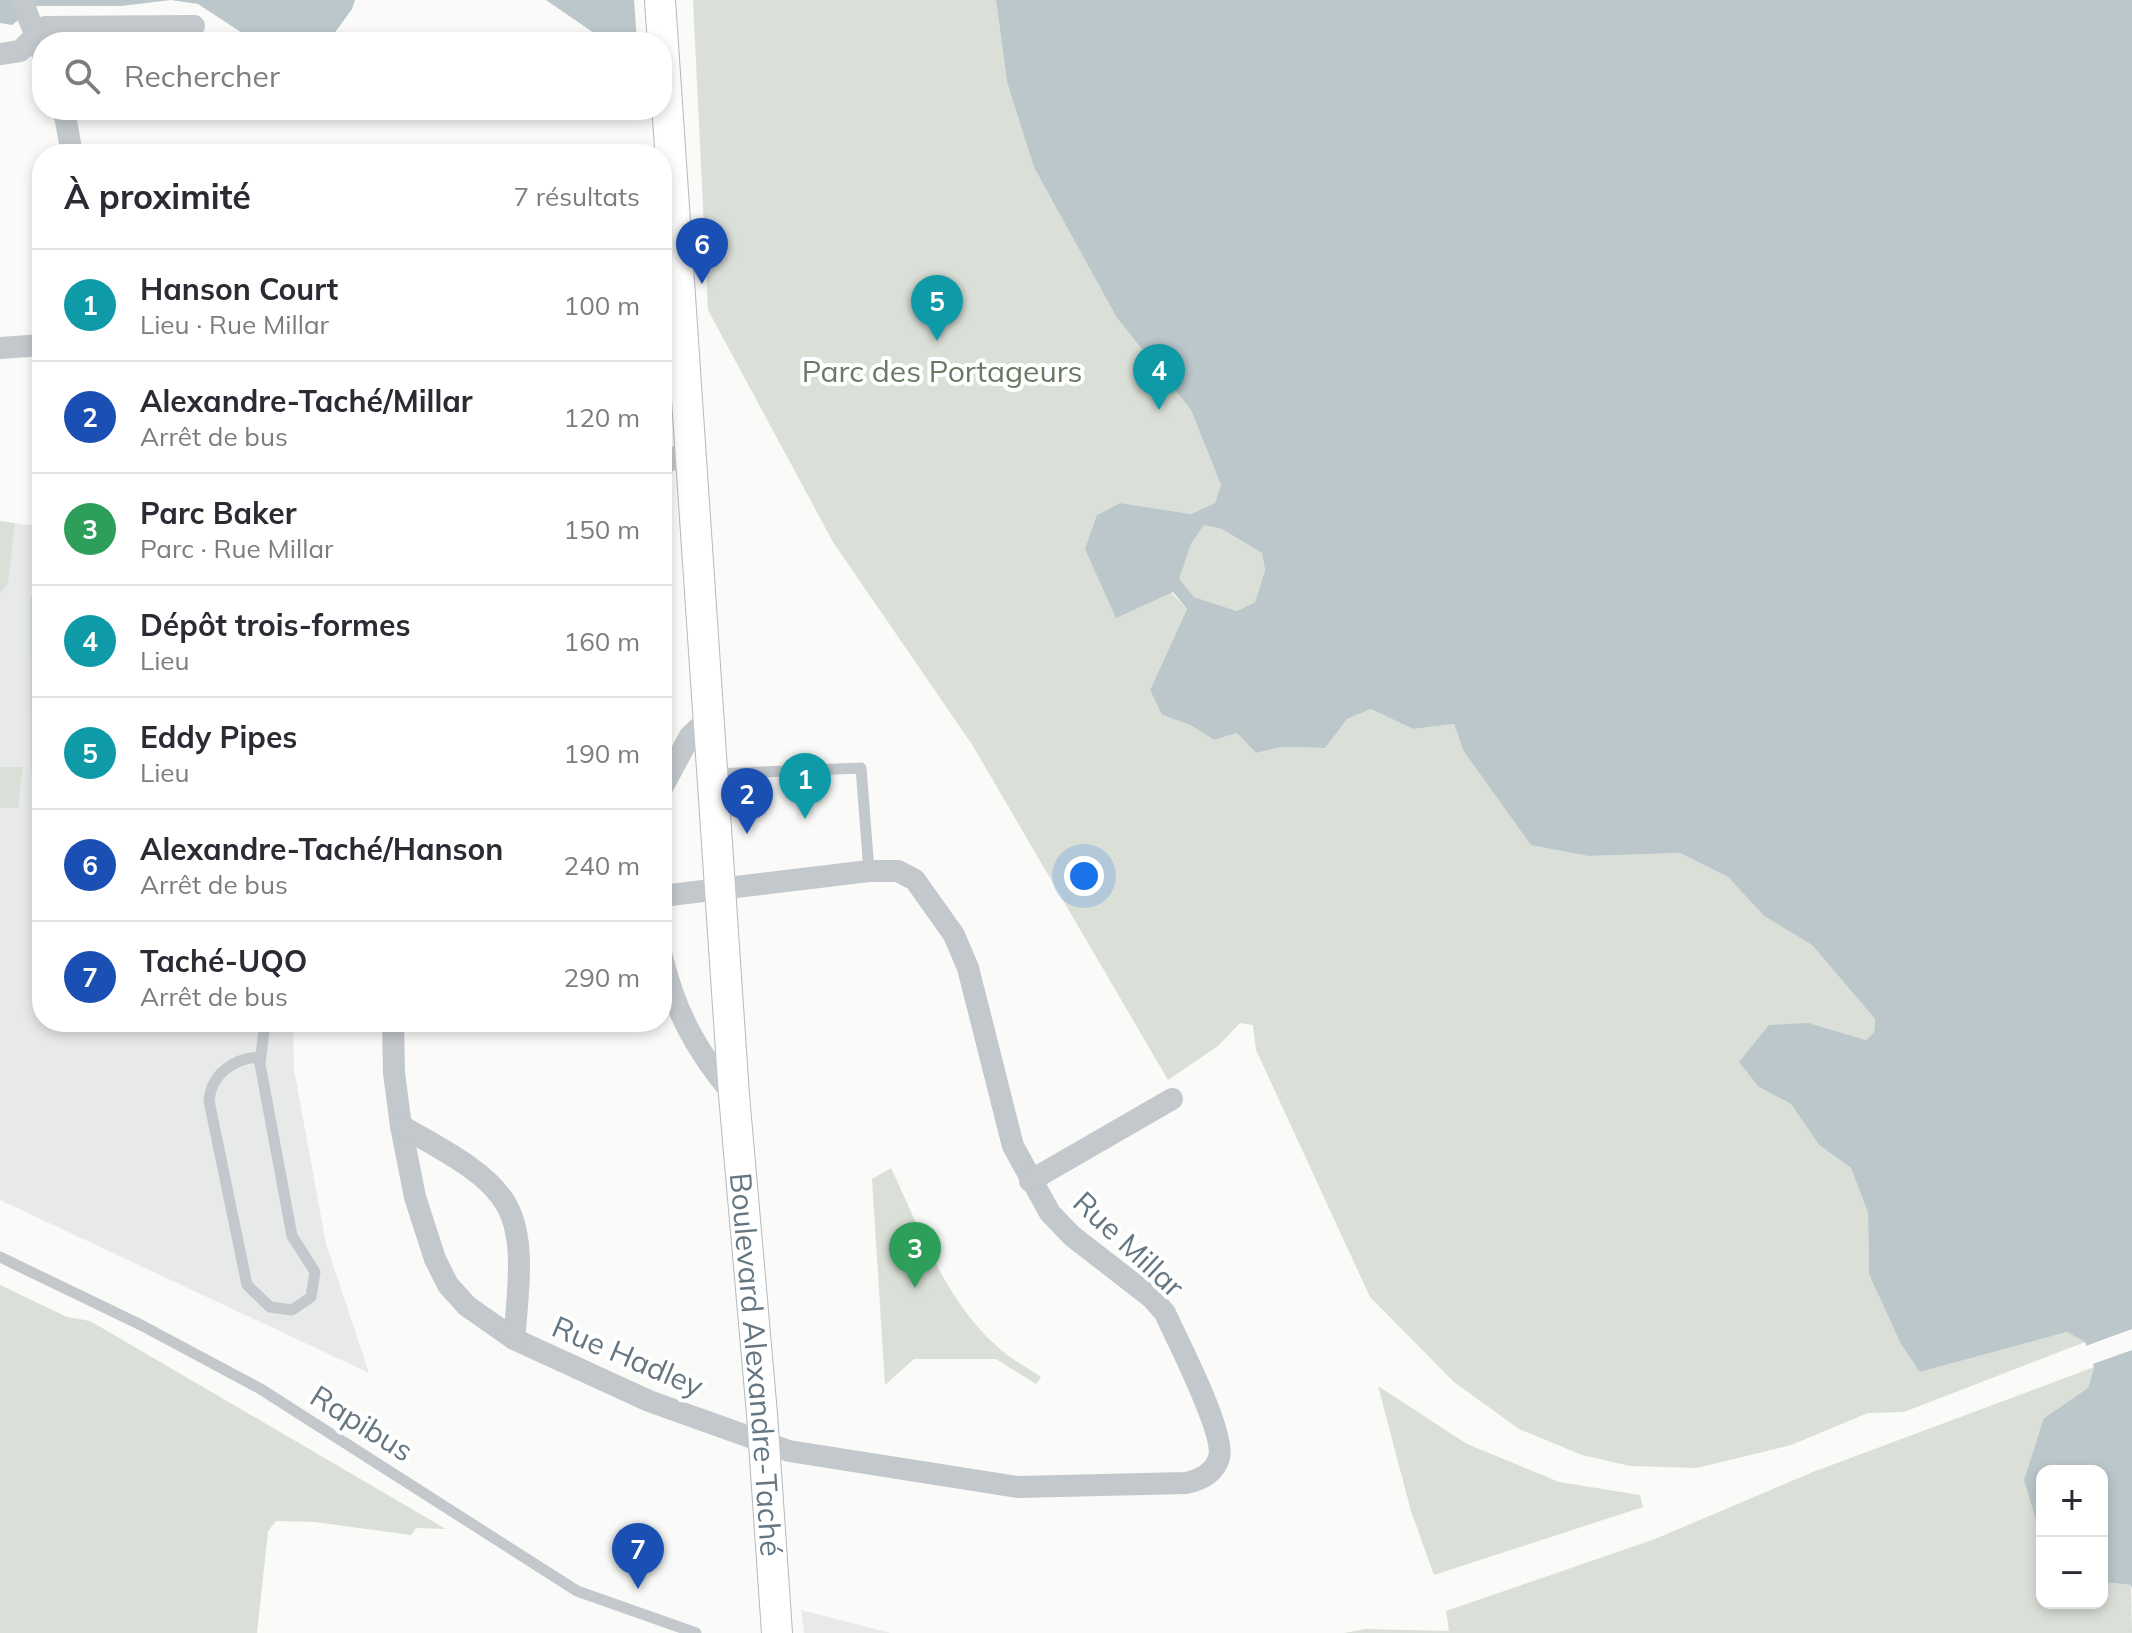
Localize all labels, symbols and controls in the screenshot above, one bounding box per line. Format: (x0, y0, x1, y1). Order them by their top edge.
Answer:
search box (32, 32, 672, 120)
icon: search (60, 54, 104, 98)
text: Rechercher (124, 57, 280, 95)
text: À proximité (64, 175, 251, 218)
text: 7 résultats (513, 180, 640, 213)
pin: 6 (676, 218, 728, 284)
text: Hanson Court (140, 270, 338, 308)
pin: 5 (911, 275, 963, 341)
text: 1 (82, 289, 98, 322)
text: 100 m (564, 289, 640, 322)
text: Lieu · Rue Millar (140, 308, 329, 341)
pin: 4 (1133, 344, 1185, 410)
park label: Parc des Portageurs (802, 352, 1082, 390)
text: Alexandre-Taché/Millar (140, 382, 473, 420)
text: 2 (82, 401, 98, 434)
text: 120 m (564, 401, 640, 434)
text: Arrêt de bus (140, 420, 288, 453)
text: Parc Baker (140, 494, 297, 532)
text: 3 (82, 513, 98, 546)
text: 150 m (564, 513, 640, 546)
text: Parc · Rue Millar (140, 532, 333, 565)
text: Dépôt trois-formes (140, 606, 410, 644)
text: 4 (82, 625, 98, 658)
text: 160 m (564, 625, 640, 658)
text: Lieu (140, 644, 190, 677)
text: Eddy Pipes (140, 718, 297, 756)
text: 5 (82, 737, 98, 770)
text: 190 m (564, 737, 640, 770)
pin: 1 (779, 753, 831, 819)
text: Lieu (140, 756, 190, 789)
pin: 2 (721, 768, 773, 834)
text: Alexandre-Taché/Hanson (140, 830, 503, 868)
text: 6 (82, 849, 98, 882)
text: 240 m (564, 849, 640, 882)
your location (1064, 856, 1104, 896)
text: Arrêt de bus (140, 868, 288, 901)
text: Taché-UQO (140, 942, 307, 980)
text: 7 (82, 961, 98, 994)
text: 290 m (564, 961, 640, 994)
text: Arrêt de bus (140, 980, 288, 1013)
street label: Boulevard Alexandre-Taché (722, 1171, 791, 1558)
street label: Rue Millar (1065, 1183, 1193, 1305)
pin: 3 (889, 1222, 941, 1288)
street label: Rue Hadley (547, 1307, 709, 1405)
street label: Rapibus (304, 1377, 420, 1469)
map controls (2036, 1465, 2108, 1609)
button: + (2036, 1465, 2108, 1537)
pin: 7 (612, 1523, 664, 1589)
button: − (2036, 1537, 2108, 1609)

